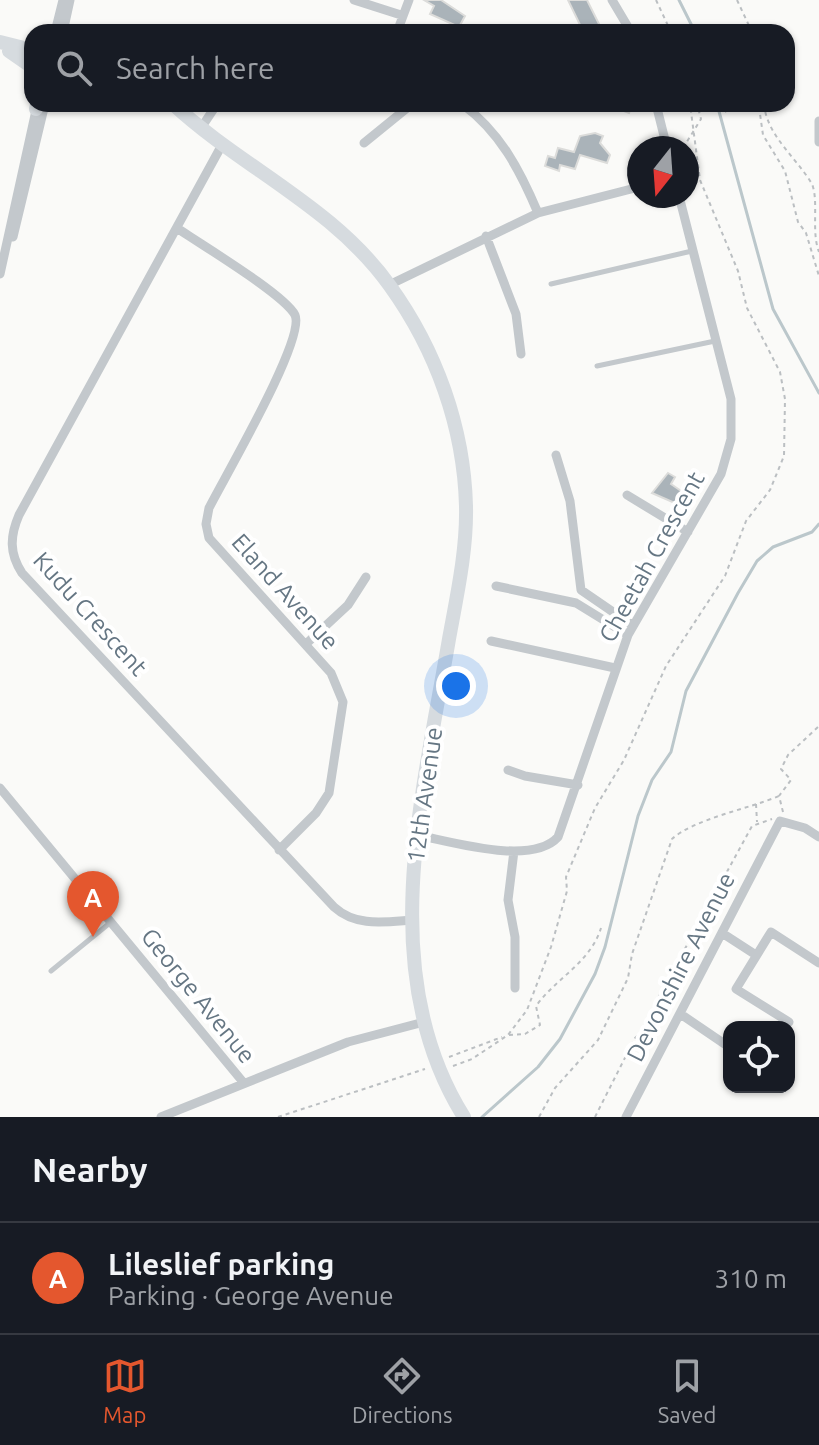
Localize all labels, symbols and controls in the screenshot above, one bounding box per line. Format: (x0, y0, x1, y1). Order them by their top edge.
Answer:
search box (24, 24, 795, 112)
icon: search (52, 46, 96, 90)
text: Search here (116, 51, 275, 85)
north arrow (627, 136, 699, 208)
street label: Cheetah Crescent (594, 466, 710, 647)
street label: Eland Avenue (226, 528, 344, 655)
street label: Kudu Crescent (28, 547, 153, 681)
your location (436, 666, 476, 706)
street label: 12th Avenue (402, 725, 447, 864)
street label: Devonshire Avenue (621, 868, 740, 1066)
pin: A (67, 871, 119, 937)
street label: George Avenue (136, 923, 261, 1069)
map controls (723, 1021, 795, 1093)
button: locate (723, 1021, 795, 1093)
text: Nearby (32, 1150, 147, 1188)
text: Lileslief parking (108, 1247, 335, 1281)
text: A (49, 1264, 67, 1293)
text: 310 m (715, 1264, 787, 1293)
text: Parking · George Avenue (108, 1281, 394, 1310)
tab: Map (103, 1354, 147, 1427)
tab: Directions (352, 1354, 452, 1427)
tab: Saved (658, 1354, 716, 1427)

